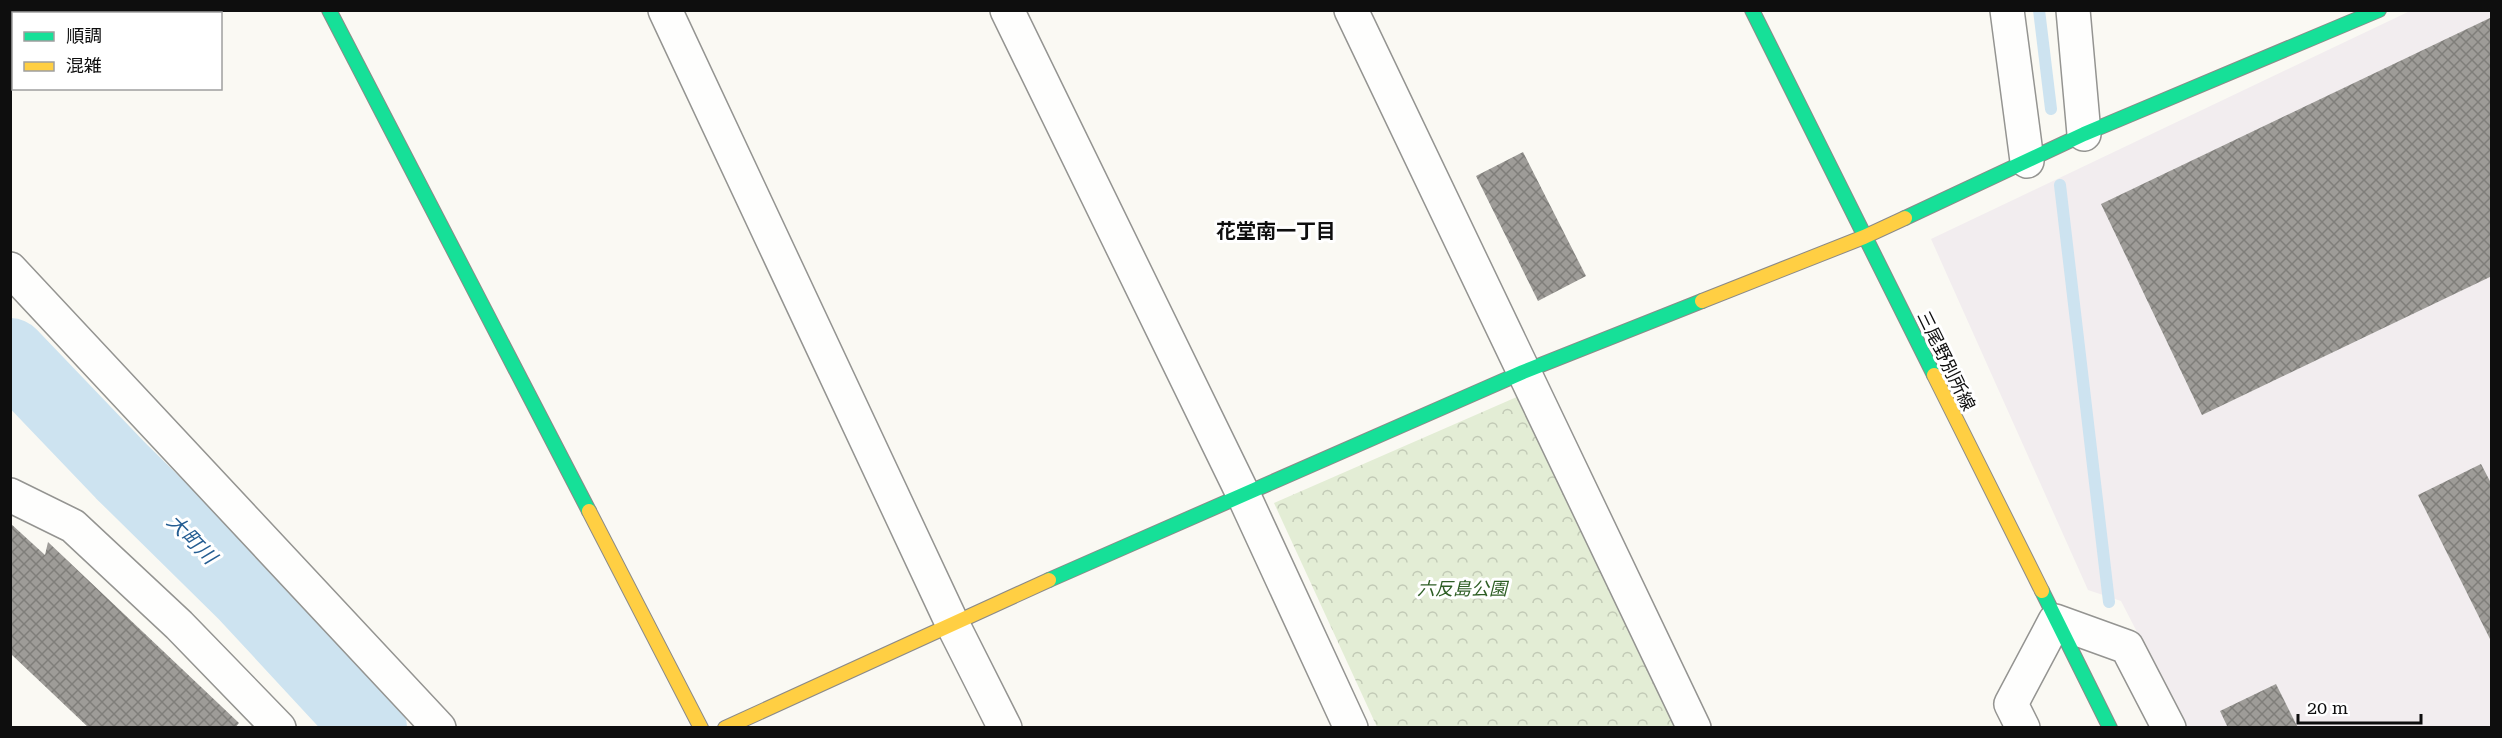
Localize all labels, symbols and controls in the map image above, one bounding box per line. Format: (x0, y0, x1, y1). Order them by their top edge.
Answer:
legend (12, 12, 222, 90)
text: 順調 (66, 25, 102, 46)
text: 混雑 (66, 55, 102, 76)
district label: 花堂南一丁目 (1216, 219, 1336, 243)
street label: 三尾野別所線 (1913, 308, 1980, 414)
water label: 大町川 (162, 509, 223, 570)
park label: 六反島公園 (1417, 578, 1510, 599)
scale bar (2298, 687, 2421, 725)
text: 20 m (2307, 697, 2348, 718)

